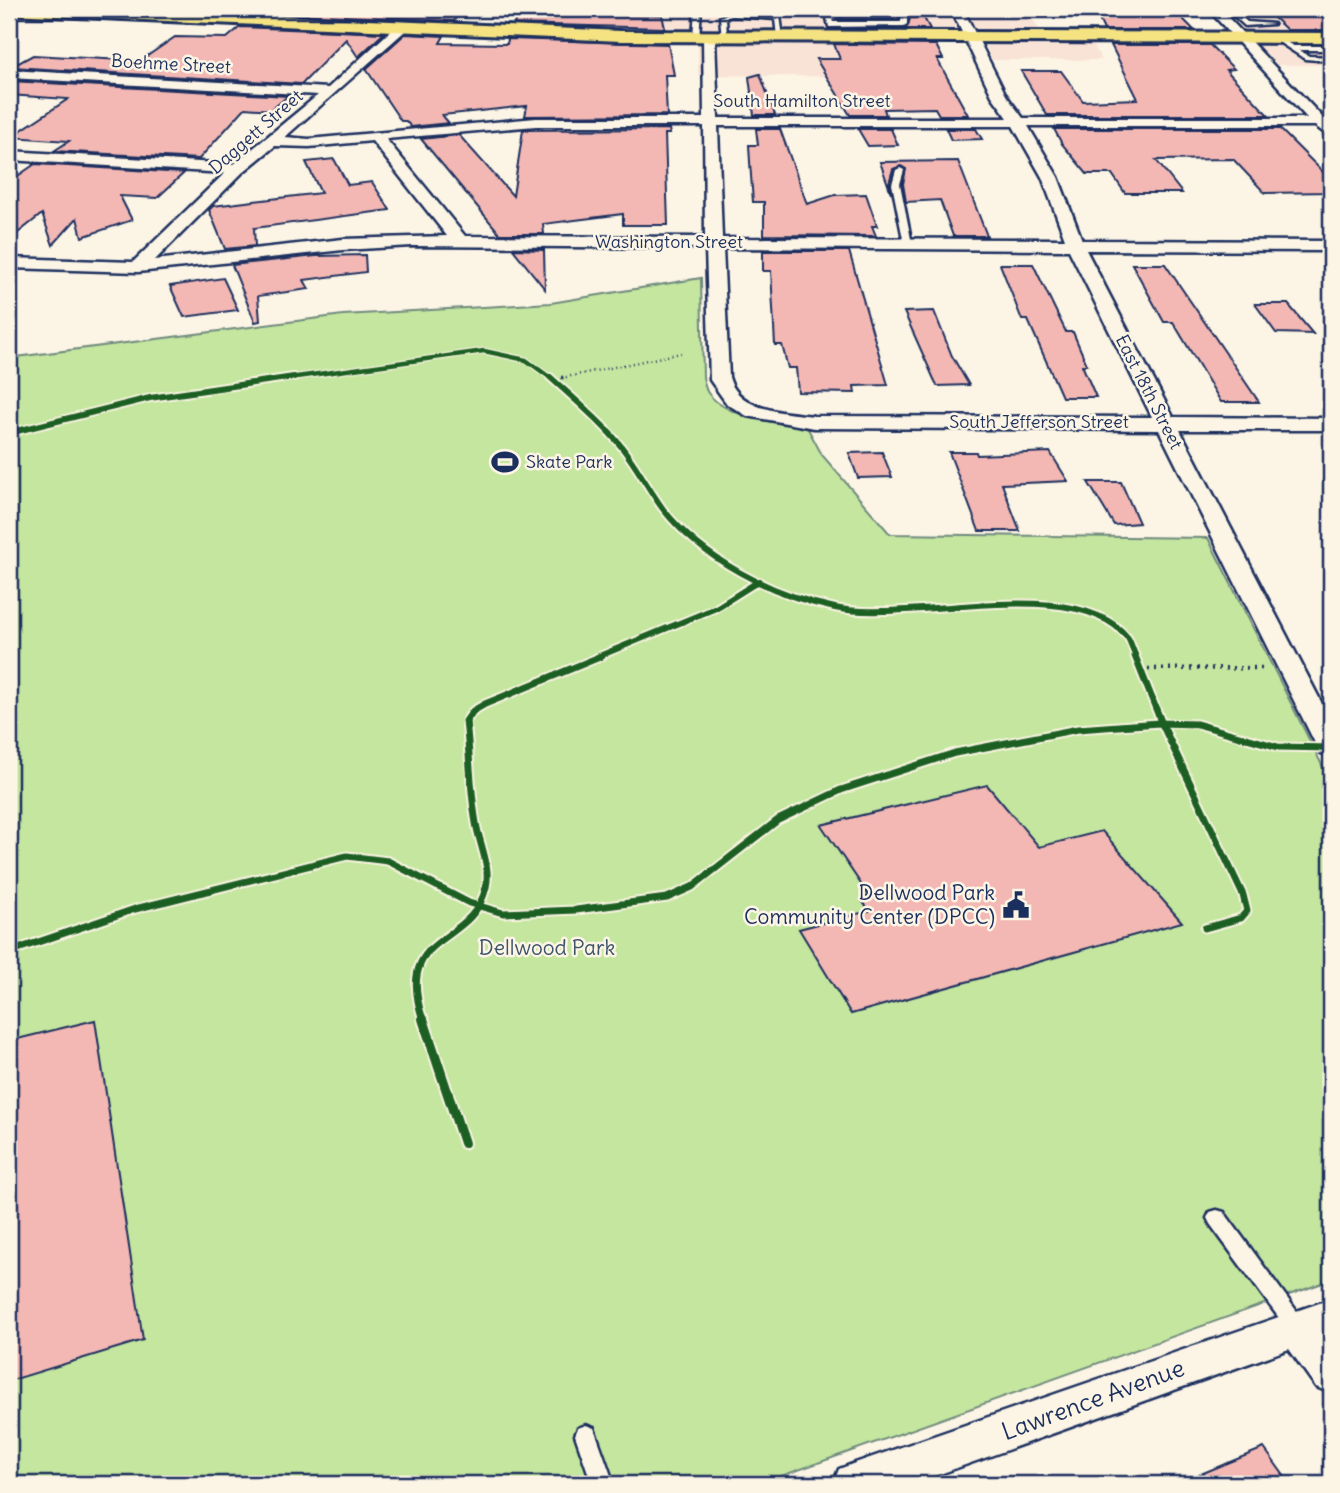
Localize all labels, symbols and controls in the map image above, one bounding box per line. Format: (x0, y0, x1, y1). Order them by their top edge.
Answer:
street label: Boehme Street (111, 49, 231, 78)
street label: Daggett Street (204, 84, 307, 179)
street label: South Hamilton Street (713, 89, 891, 112)
street label: Washington Street (595, 230, 743, 253)
street label: East 18th Street (1111, 331, 1188, 453)
street label: South Jefferson Street (949, 410, 1129, 433)
sports icon: Skate Park (490, 447, 520, 477)
place label: Skate Park (526, 450, 612, 473)
place label: Dellwood Park Community Center (DPCC) (744, 879, 995, 930)
public building icon: Dellwood Park Community Center (DPCC) (1001, 890, 1031, 920)
park label: Dellwood Park (479, 934, 615, 961)
street label: Lawrence Avenue (997, 1352, 1188, 1446)

